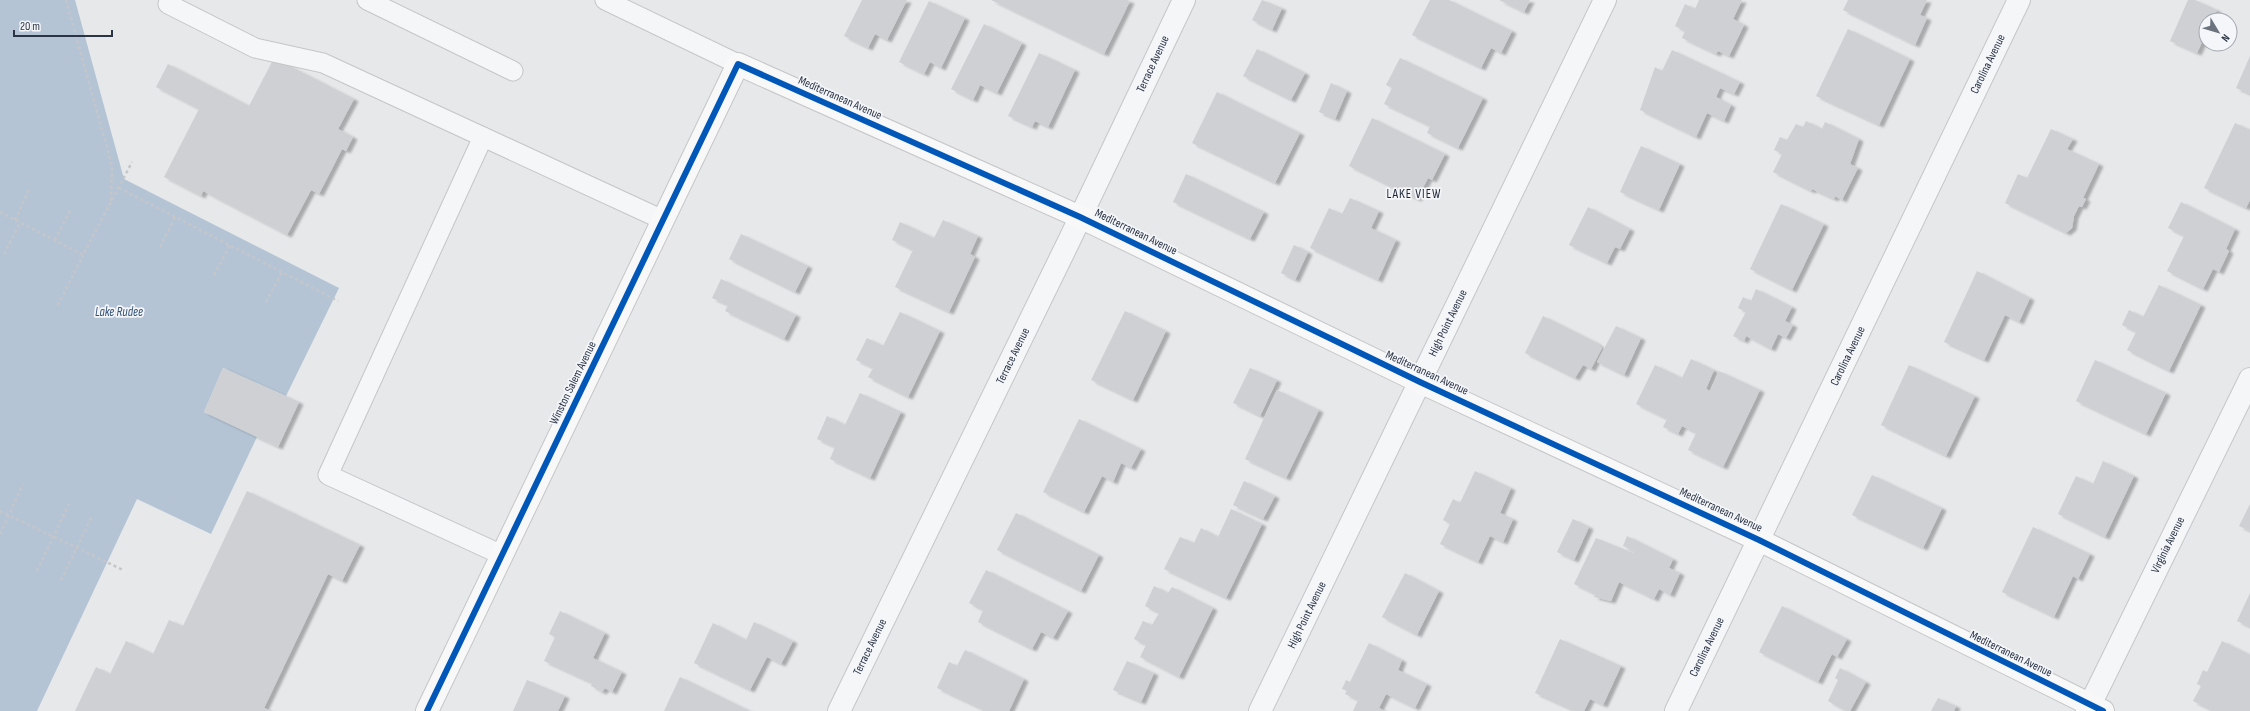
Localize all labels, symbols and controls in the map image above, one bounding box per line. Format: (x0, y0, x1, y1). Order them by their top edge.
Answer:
scale bar (14, 12, 112, 38)
north arrow (2198, 12, 2238, 52)
text: 20 m (20, 19, 40, 34)
street label: Carolina Avenue (1967, 32, 2009, 96)
text: N (2218, 32, 2232, 44)
street label: Terrace Avenue (1133, 33, 1173, 95)
street label: Mediterranean Avenue (796, 73, 884, 123)
district label: LAKE VIEW (1386, 186, 1442, 202)
street label: Mediterranean Avenue (1092, 206, 1180, 259)
street label: High Point Avenue (1425, 287, 1471, 359)
water label: Lake Rudee (95, 304, 143, 320)
street label: Carolina Avenue (1827, 324, 1869, 388)
street label: Terrace Avenue (993, 325, 1033, 387)
street label: Winston Salem Avenue (546, 339, 600, 427)
street label: Mediterranean Avenue (1383, 347, 1471, 399)
street label: Mediterranean Avenue (1677, 484, 1765, 536)
street label: Virginia Avenue (2148, 514, 2188, 576)
street label: High Point Avenue (1284, 579, 1330, 651)
street label: Carolina Avenue (1686, 615, 1728, 679)
street label: Terrace Avenue (850, 616, 890, 678)
street label: Mediterranean Avenue (1967, 628, 2055, 681)

